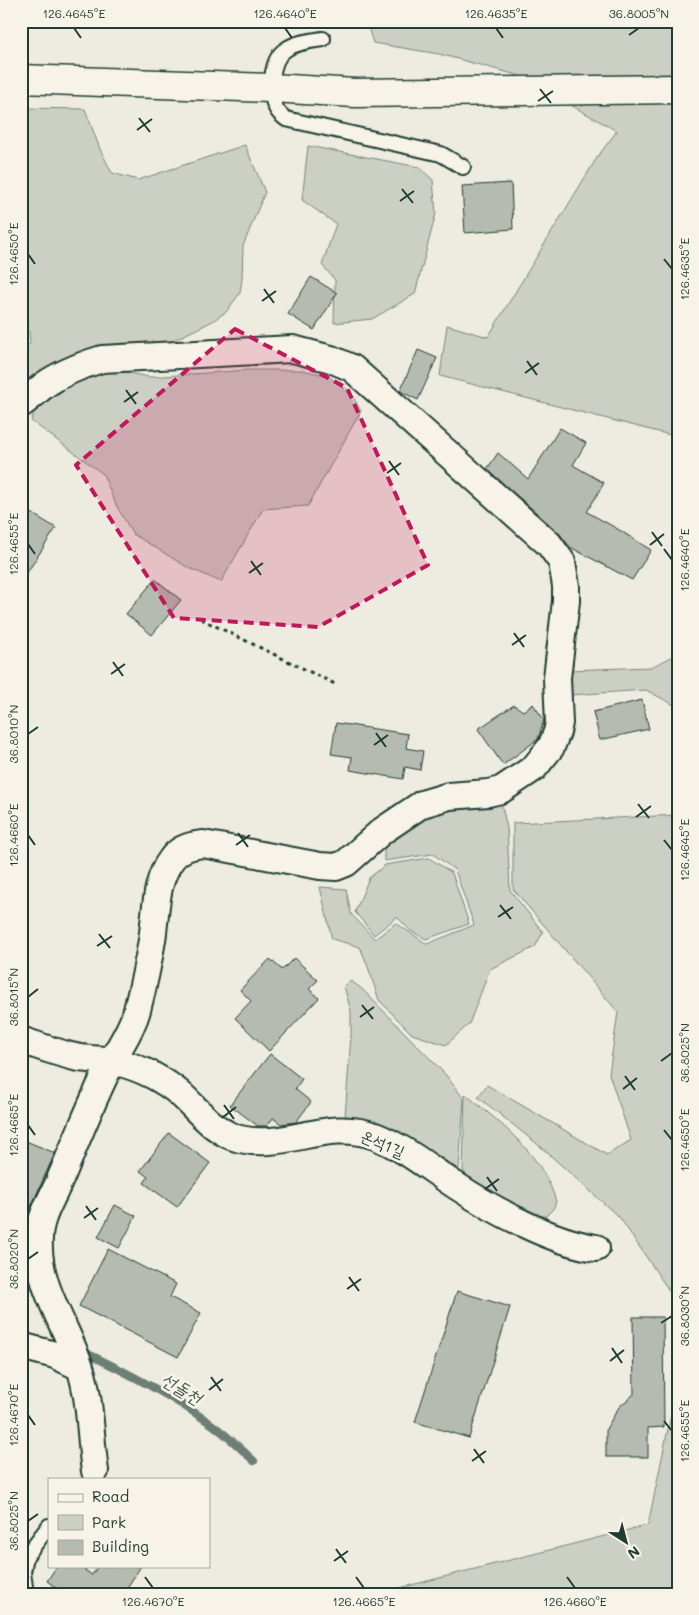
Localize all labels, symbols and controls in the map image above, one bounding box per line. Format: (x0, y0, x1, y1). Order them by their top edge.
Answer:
text: 126.4645°E (43, 5, 105, 21)
text: 126.4640°E (253, 5, 317, 21)
text: 126.4635°E (465, 5, 527, 21)
text: 36.8005°N (609, 5, 669, 21)
text: 126.4650°E (5, 222, 21, 286)
text: 126.4635°E (676, 238, 692, 300)
text: 126.4655°E (5, 513, 21, 575)
text: 126.4640°E (676, 528, 692, 592)
text: 36.8010°N (5, 705, 21, 763)
text: 126.4660°E (5, 803, 21, 867)
text: 126.4645°E (676, 819, 692, 881)
text: 36.8015°N (5, 968, 21, 1026)
text: 36.8025°N (676, 1023, 692, 1083)
text: 126.4665°E (5, 1093, 21, 1156)
text: 126.4650°E (676, 1108, 692, 1172)
street label: 온석1길 (358, 1124, 408, 1162)
text: 36.8020°N (5, 1229, 21, 1289)
text: 36.8030°N (676, 1286, 692, 1346)
water label: 선돌천 (157, 1367, 208, 1410)
text: 126.4670°E (5, 1384, 21, 1446)
text: 126.4655°E (676, 1400, 692, 1462)
legend (48, 1478, 210, 1568)
text: Road (92, 1486, 129, 1506)
text: 36.8025°N (5, 1491, 21, 1551)
text: Park (92, 1512, 126, 1532)
north arrow (602, 1518, 652, 1568)
text: Building (92, 1536, 149, 1556)
text: N (624, 1542, 644, 1564)
text: 126.4670°E (122, 1593, 184, 1609)
text: 126.4665°E (333, 1593, 396, 1609)
text: 126.4660°E (543, 1593, 607, 1609)

